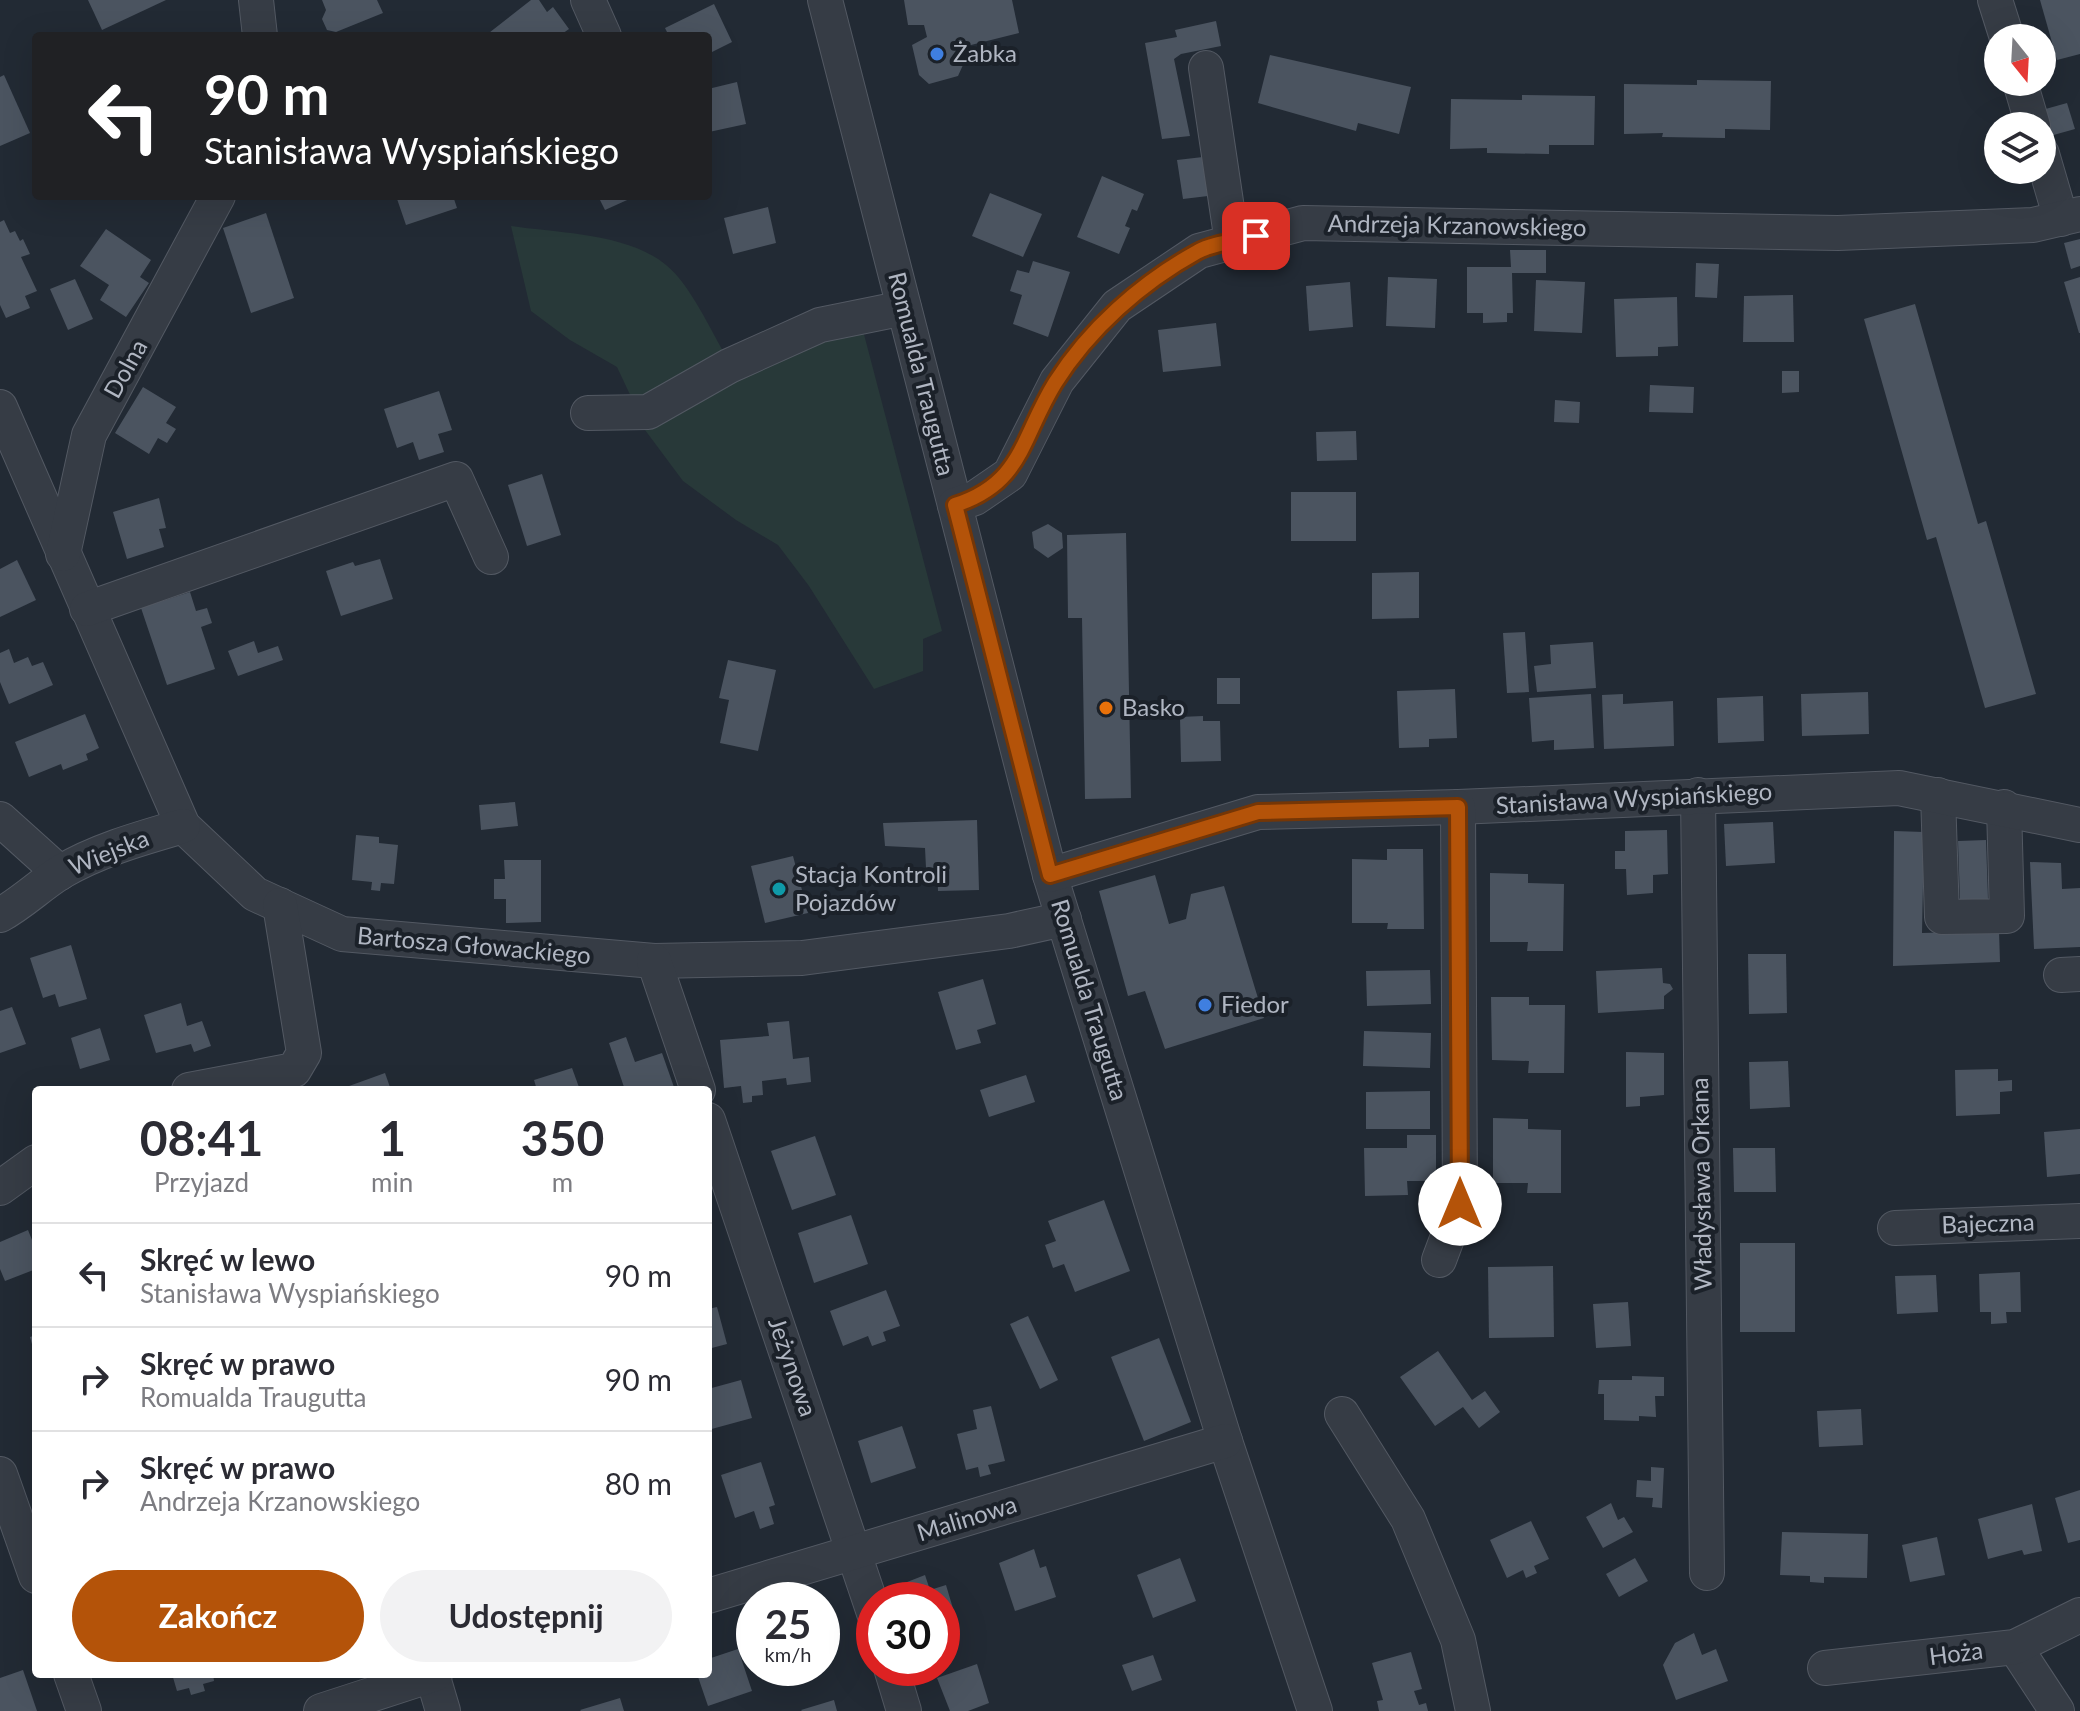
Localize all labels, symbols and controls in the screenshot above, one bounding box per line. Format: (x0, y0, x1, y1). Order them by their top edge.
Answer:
north arrow (1984, 24, 2056, 96)
map controls (1984, 24, 2056, 184)
place label: Żabka (953, 38, 1017, 67)
marker: Żabka (928, 45, 946, 63)
text: 90 m (204, 60, 329, 127)
icon: left (72, 64, 176, 168)
button: layers (1984, 112, 2056, 184)
text: Stanisława Wyspiańskiego (204, 128, 619, 172)
pin (1222, 202, 1290, 270)
street label: Andrzeja Krzanowskiego (1327, 208, 1587, 241)
icon: arrive (1234, 214, 1278, 258)
street label: Romualda Traugutta (883, 269, 962, 479)
street label: Dolna (97, 334, 153, 403)
place label: Basko (1122, 692, 1185, 721)
marker: Basko (1097, 699, 1115, 717)
street label: Stanisława Wyspiańskiego (1495, 776, 1773, 819)
street label: Wiejska (64, 823, 153, 881)
place label: Stacja Kontroli Pojazdów (795, 859, 947, 916)
marker: Stacja Kontroli Pojazdów (770, 880, 788, 898)
street label: Romualda Traugutta (1046, 895, 1135, 1104)
street label: Bartosza Głowackiego (356, 920, 592, 969)
place label: Fiedor (1221, 989, 1289, 1018)
marker: Fiedor (1196, 996, 1214, 1014)
street label: Władysława Orkana (1684, 1077, 1717, 1291)
text: 08:41 (140, 1109, 263, 1166)
text: 1 (378, 1109, 406, 1166)
text: 350 (521, 1109, 604, 1166)
position arrow (1418, 1162, 1502, 1246)
text: Przyjazd (154, 1166, 249, 1198)
text: min (371, 1166, 413, 1198)
text: m (552, 1166, 573, 1198)
street label: Bajeczna (1941, 1206, 2035, 1239)
text: Skręć w lewo (140, 1241, 315, 1277)
icon: left (72, 1253, 116, 1297)
text: 90 m (605, 1257, 672, 1293)
text: Stanisława Wyspiańskiego (140, 1277, 440, 1309)
street label: Jeżynowa (763, 1313, 824, 1420)
text: Skręć w prawo (140, 1345, 335, 1381)
icon: right (72, 1357, 116, 1401)
text: 90 m (605, 1361, 672, 1397)
text: Romualda Traugutta (140, 1381, 366, 1413)
text: Skręć w prawo (140, 1449, 335, 1485)
icon: right (72, 1461, 116, 1505)
text: 80 m (605, 1465, 672, 1501)
text: Andrzeja Krzanowskiego (140, 1485, 420, 1517)
street label: Malinowa (913, 1489, 1020, 1546)
button: Zakończ (72, 1570, 364, 1662)
button: Udostępnij (380, 1570, 672, 1662)
speed limit sign: 30 (856, 1582, 960, 1686)
text: 25 (765, 1600, 811, 1648)
street label: Hoża (1927, 1635, 1984, 1670)
text: km/h (765, 1642, 811, 1666)

